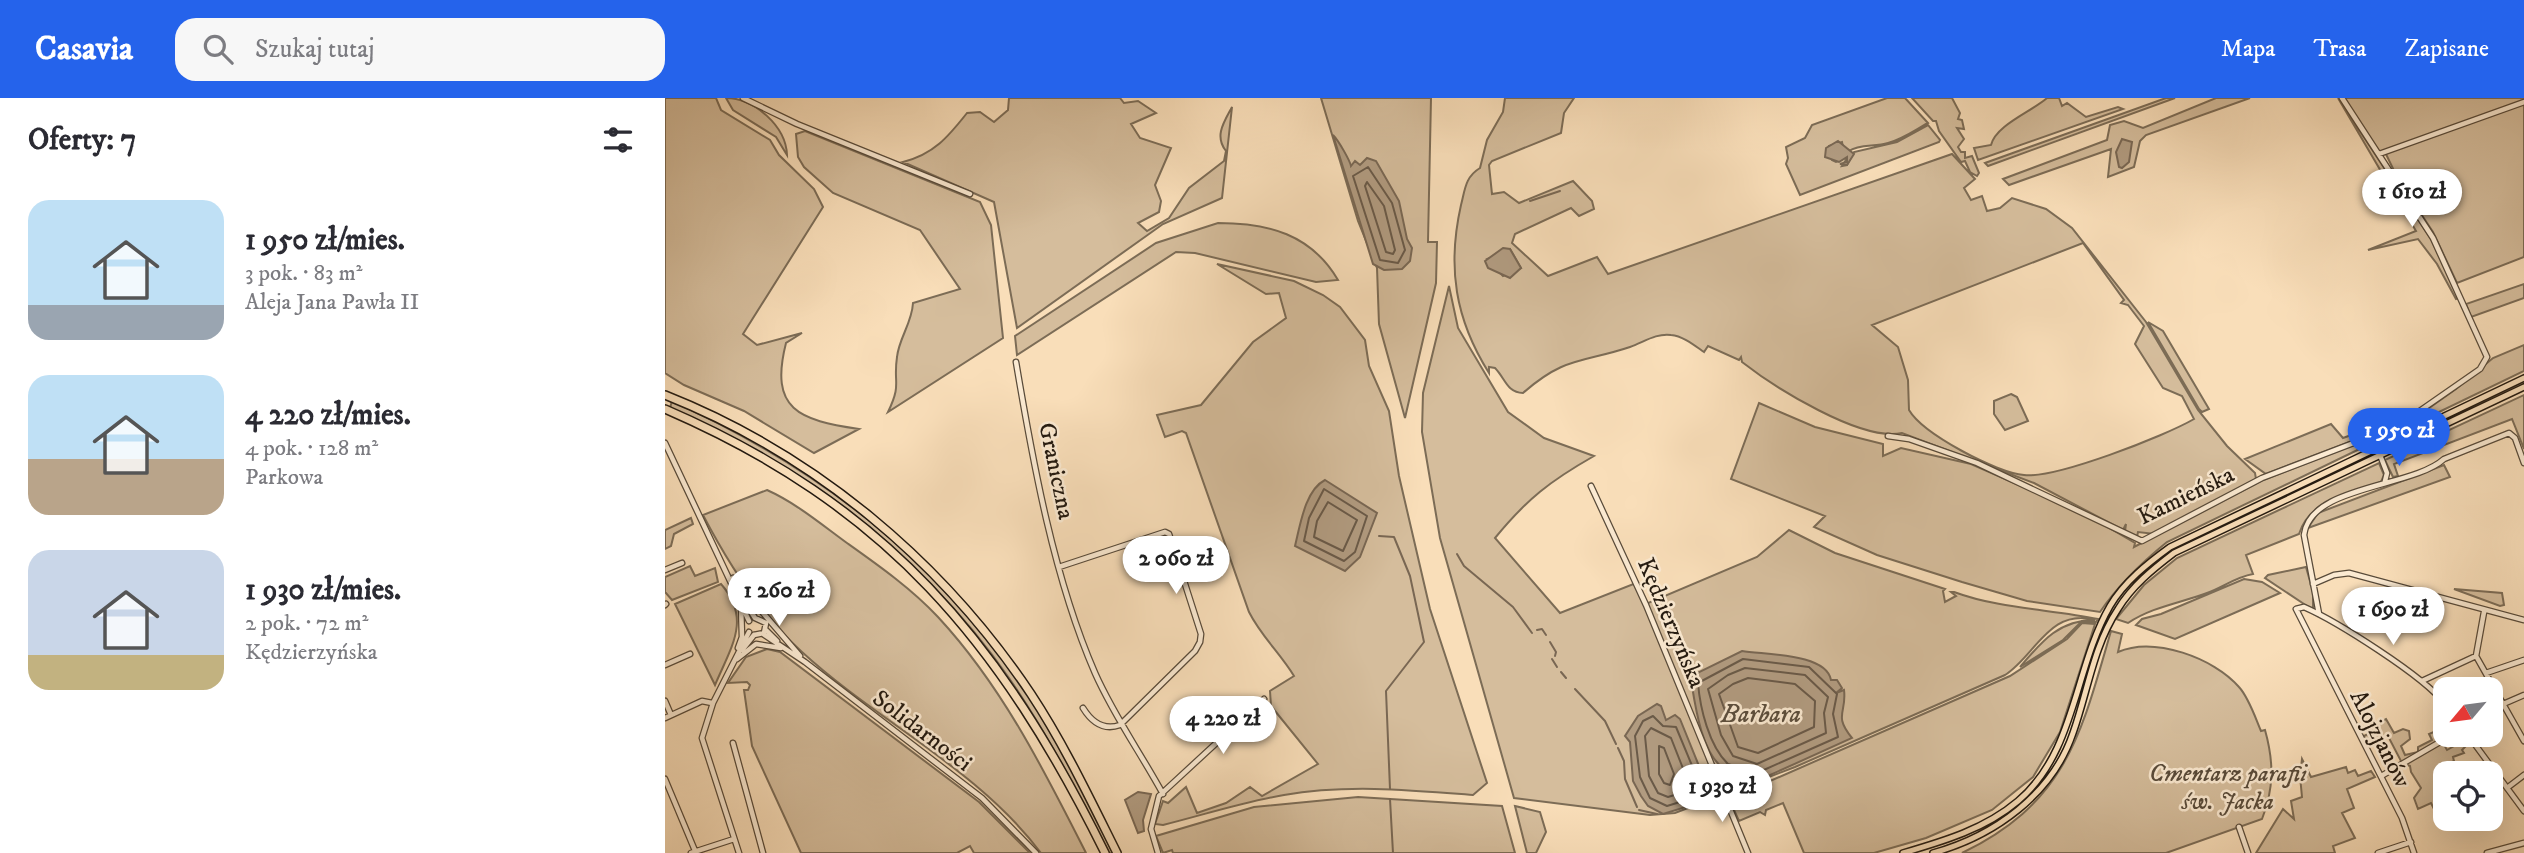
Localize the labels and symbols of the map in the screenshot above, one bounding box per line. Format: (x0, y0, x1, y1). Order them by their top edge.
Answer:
pin: 1 610 zł (2340, 170, 2484, 229)
pin: 1 950 zł (2327, 408, 2471, 468)
street label: Graniczna (1031, 420, 1081, 523)
street label: Kamieńska (2133, 459, 2240, 532)
pin: 2 060 zł (1104, 536, 1248, 596)
street label: Kędzierzyńska (1630, 553, 1712, 693)
pin: 1 260 zł (707, 568, 851, 628)
pin: 1 690 zł (2321, 588, 2465, 647)
north arrow (2433, 677, 2503, 747)
street label: Solidarności (866, 684, 978, 778)
street label: Alojzjanów (2343, 685, 2418, 794)
pin: 4 220 zł (1151, 696, 1295, 756)
water label: Barbara (1720, 698, 1801, 731)
park label: Cmentarz parafii św. Jacka (2149, 759, 2309, 817)
pin: 1 930 zł (1650, 764, 1794, 824)

